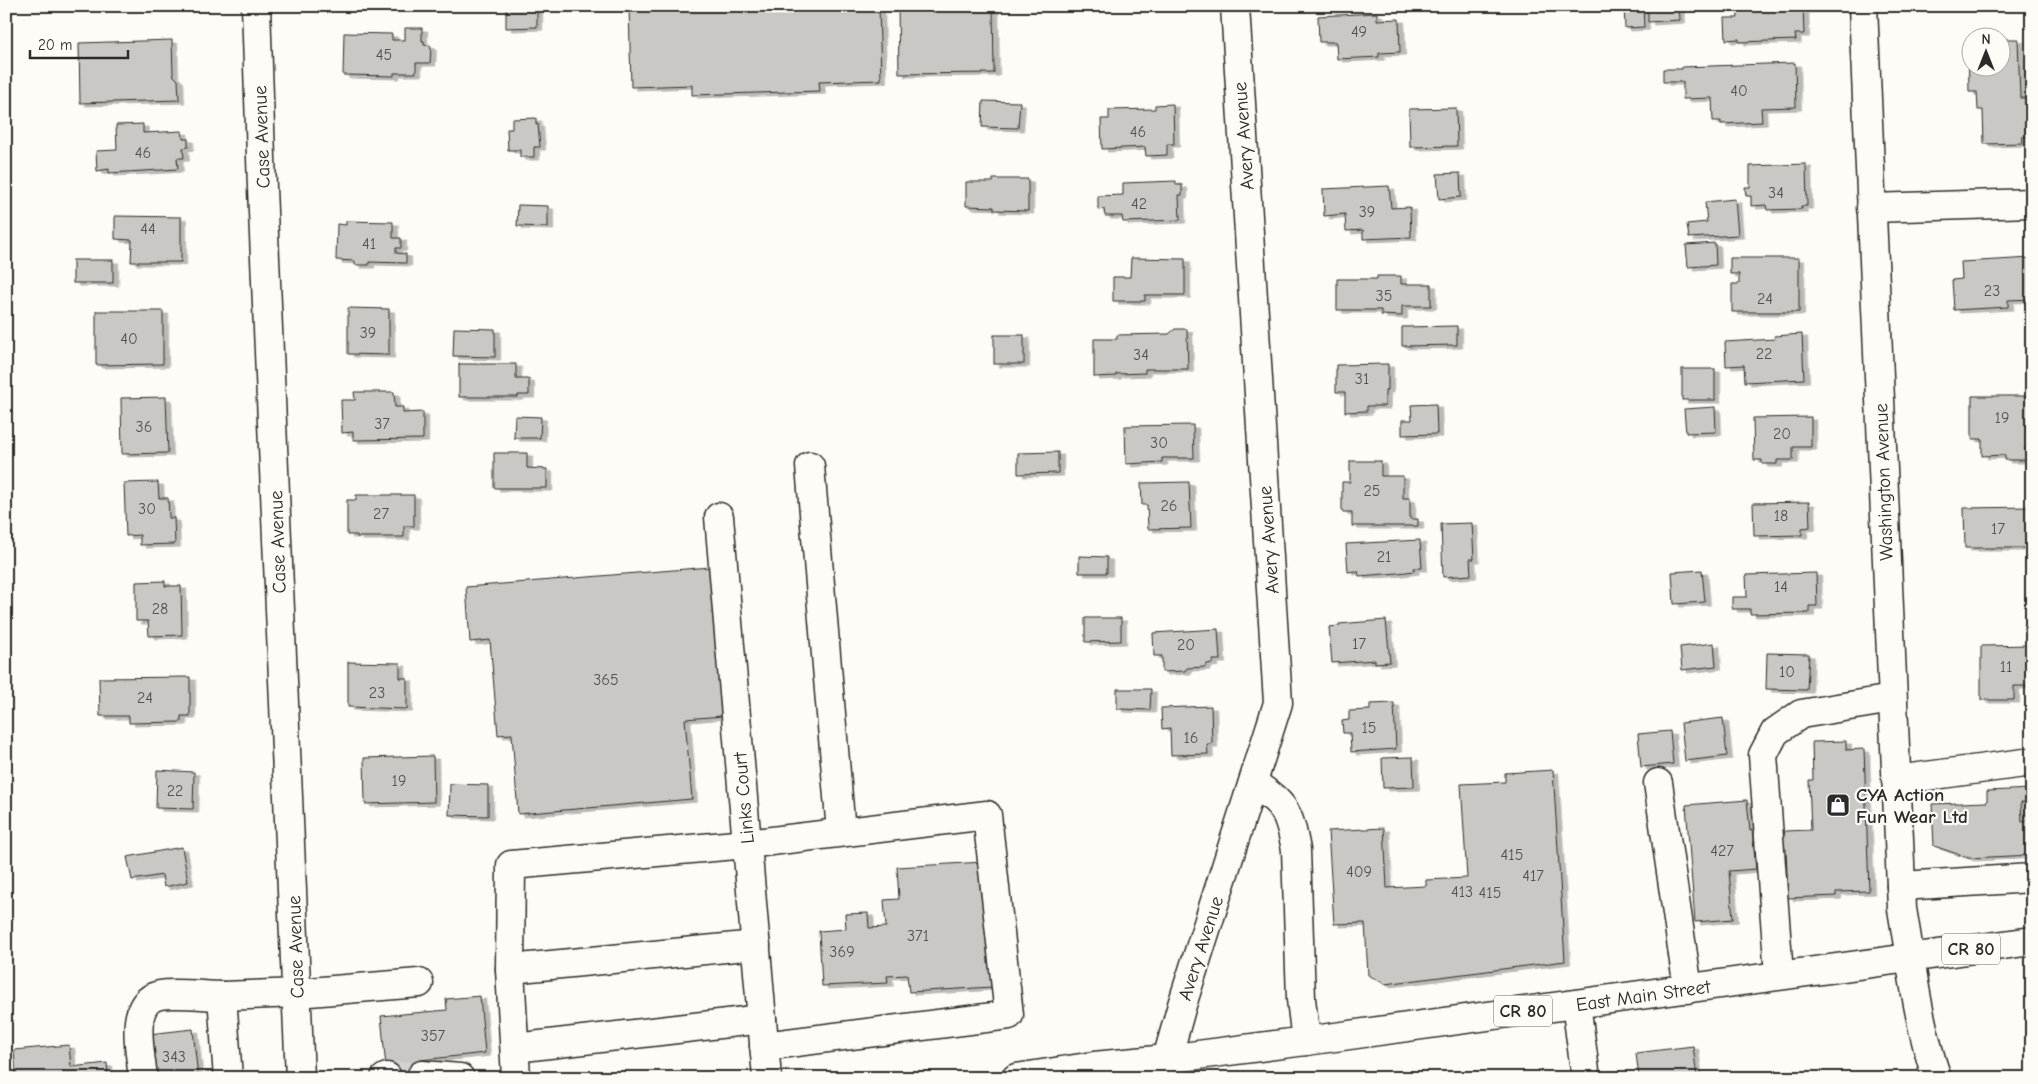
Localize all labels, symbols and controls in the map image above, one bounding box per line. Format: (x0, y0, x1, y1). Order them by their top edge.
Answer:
house number: 49 (1351, 23, 1367, 41)
scale bar (30, 28, 128, 60)
north arrow (1960, 28, 2010, 78)
text: N (1981, 31, 1991, 48)
text: 20 m (38, 36, 72, 54)
house number: 45 (376, 46, 392, 64)
street label: Avery Avenue (1229, 81, 1259, 191)
house number: 40 (1730, 82, 1748, 100)
street label: Case Avenue (249, 85, 275, 189)
house number: 46 (1130, 123, 1146, 141)
house number: 46 (135, 144, 151, 162)
house number: 34 (1768, 184, 1784, 202)
house number: 42 (1131, 195, 1147, 213)
house number: 39 (1359, 203, 1375, 221)
house number: 44 (140, 220, 156, 238)
house number: 41 (362, 235, 376, 253)
house number: 23 (1984, 282, 2000, 300)
house number: 35 (1376, 287, 1392, 305)
house number: 24 (1757, 290, 1773, 308)
house number: 39 (360, 324, 376, 342)
house number: 40 (120, 330, 138, 348)
house number: 22 (1756, 345, 1772, 363)
house number: 34 (1133, 346, 1149, 364)
house number: 31 (1355, 370, 1369, 388)
street label: Washington Avenue (1870, 403, 1898, 561)
house number: 19 (1995, 409, 2009, 427)
house number: 37 (374, 415, 390, 433)
house number: 36 (136, 418, 152, 436)
house number: 20 (1773, 425, 1791, 443)
house number: 30 (1150, 434, 1168, 452)
house number: 25 (1363, 482, 1381, 500)
street label: Avery Avenue (1254, 485, 1284, 595)
street label: Case Avenue (265, 490, 291, 594)
house number: 26 (1160, 497, 1178, 515)
house number: 30 (138, 500, 156, 518)
house number: 27 (373, 505, 389, 523)
house number: 18 (1774, 507, 1788, 525)
house number: 17 (1991, 520, 2005, 538)
house number: 21 (1377, 548, 1391, 566)
house number: 14 (1774, 578, 1788, 596)
house number: 28 (152, 600, 168, 618)
house number: 17 (1352, 635, 1366, 653)
house number: 20 (1177, 636, 1195, 654)
house number: 11 (2000, 658, 2012, 676)
house number: 10 (1779, 663, 1795, 681)
house number: 365 (593, 671, 619, 689)
house number: 23 (369, 684, 385, 702)
house number: 24 (137, 689, 153, 707)
house number: 15 (1361, 719, 1377, 737)
house number: 16 (1183, 729, 1199, 747)
street label: Links Court (729, 750, 759, 845)
house number: 19 (392, 772, 406, 790)
house number: 22 (167, 782, 183, 800)
place label: CYA Action Fun Wear Ltd (1856, 784, 1968, 828)
shop icon: CYA Action Fun Wear Ltd (1825, 792, 1851, 818)
house number: 427 (1710, 842, 1734, 860)
house number: 415 (1501, 846, 1523, 864)
house number: 409 (1346, 863, 1372, 881)
house number: 417 (1522, 867, 1544, 885)
house number: 413 (1451, 883, 1473, 901)
house number: 415 (1479, 884, 1501, 902)
street label: Avery Avenue (1174, 893, 1228, 1003)
street label: Case Avenue (283, 895, 309, 999)
house number: 371 (907, 927, 929, 945)
road number: CR 80 (1942, 934, 2000, 964)
house number: 369 (829, 943, 855, 961)
street label: East Main Street (1575, 976, 1712, 1016)
road number: CR 80 (1494, 996, 1552, 1026)
house number: 357 (421, 1027, 446, 1045)
house number: 343 (162, 1048, 186, 1066)

